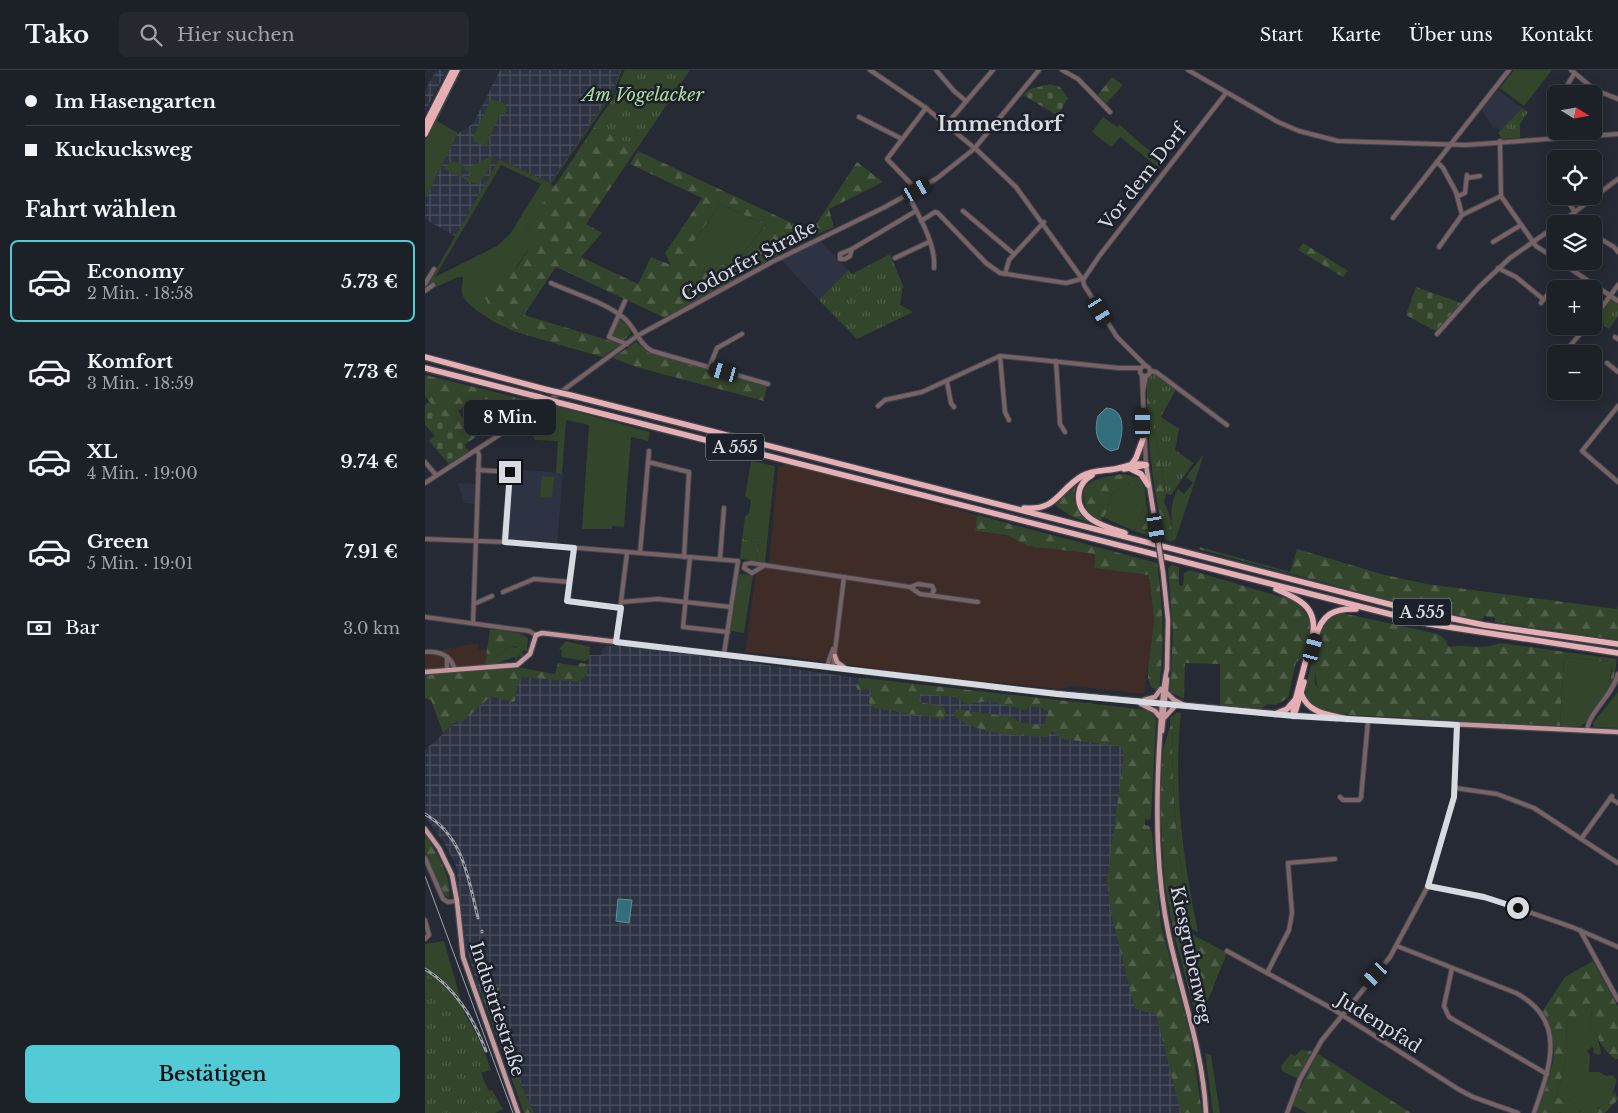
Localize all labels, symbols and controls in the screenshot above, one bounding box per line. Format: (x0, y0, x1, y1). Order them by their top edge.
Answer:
search box (119, 12, 469, 57)
text: Tako (25, 20, 89, 49)
icon: search (137, 21, 165, 49)
text: Hier suchen (177, 23, 295, 46)
text: Start (1260, 24, 1303, 46)
text: Karte (1331, 24, 1381, 46)
text: Über uns (1409, 24, 1493, 46)
text: Kontakt (1521, 24, 1593, 46)
park label: Am Vogelacker (580, 84, 704, 106)
north arrow (1547, 85, 1603, 140)
map controls (1547, 85, 1602, 400)
text: Im Hasengarten (55, 90, 216, 113)
district label: Immendorf (938, 112, 1065, 136)
street label: Vor dem Dorf (1094, 118, 1193, 235)
text: Kuckucksweg (55, 138, 192, 161)
button: locate (1547, 150, 1602, 205)
car (900, 176, 933, 204)
text: Fahrt wählen (25, 196, 177, 223)
button: layers (1547, 215, 1602, 270)
street label: Godorfer Straße (678, 216, 820, 306)
icon: car (27, 259, 72, 304)
text: Economy (87, 260, 184, 283)
text: 5.73 € (341, 270, 398, 293)
button: + (1547, 280, 1602, 335)
text: 2 Min. · 18:58 (87, 283, 194, 303)
car (1085, 294, 1114, 328)
button: − (1547, 345, 1602, 400)
icon: car (27, 349, 72, 394)
text: Komfort (87, 350, 173, 373)
text: 7.73 € (344, 360, 398, 383)
car (707, 361, 740, 383)
text: 3 Min. · 18:59 (87, 373, 194, 393)
callout: 8 Min. (464, 400, 556, 434)
text: 8 Min. (483, 407, 537, 427)
car (1135, 408, 1150, 438)
road number: A 555 (706, 434, 764, 461)
icon: car (27, 439, 72, 484)
text: XL (87, 440, 117, 463)
text: 9.74 € (340, 450, 398, 473)
route end (499, 461, 521, 483)
text: 4 Min. · 19:00 (87, 463, 198, 483)
car (1146, 512, 1165, 544)
icon: car (27, 529, 72, 574)
text: Green (87, 530, 149, 553)
text: 7.91 € (344, 540, 398, 563)
text: 5 Min. · 19:01 (87, 553, 193, 573)
road number: A 555 (1393, 598, 1451, 626)
icon: cash (25, 614, 53, 642)
text: Bar (65, 616, 99, 639)
text: 3.0 km (343, 618, 400, 638)
car (1301, 632, 1324, 664)
street label: Kiesgrubenweg (1166, 884, 1216, 1026)
route start (1507, 897, 1529, 919)
street label: Industriestraße (465, 939, 529, 1079)
car (1359, 959, 1390, 991)
street label: Judenpfad (1331, 987, 1425, 1058)
button: Bestätigen (25, 1045, 400, 1103)

